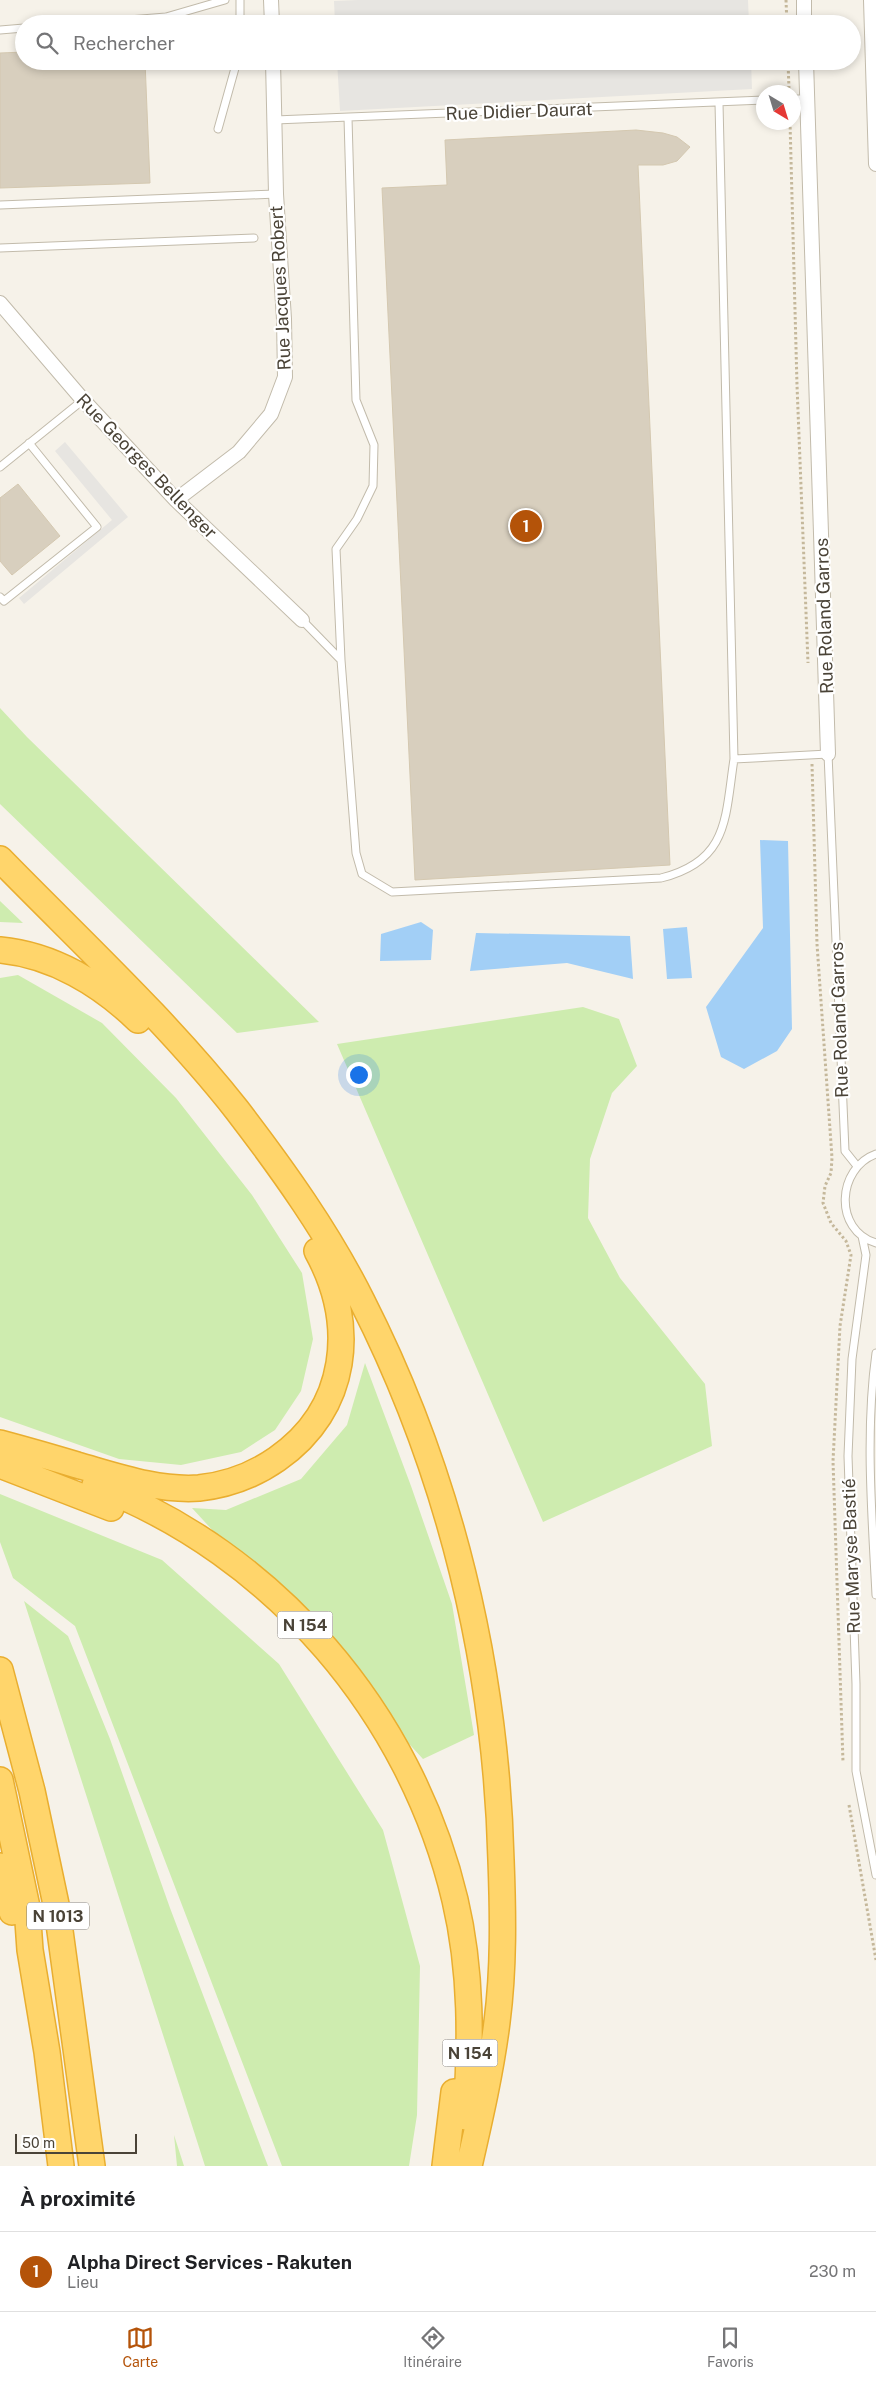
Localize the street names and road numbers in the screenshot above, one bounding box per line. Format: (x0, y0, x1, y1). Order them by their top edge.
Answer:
street label: Rue Didier Daurat (445, 98, 593, 124)
street label: Rue Jacques Robert (265, 205, 295, 371)
street label: Rue Georges Bellenger (72, 389, 222, 543)
street label: Rue Roland Garros (811, 538, 837, 694)
street label: Rue Roland Garros (826, 942, 852, 1098)
street label: Rue Maryse Bastié (838, 1478, 864, 1634)
road number: N 154 (278, 1612, 332, 1638)
road number: N 1013 (27, 1902, 89, 1930)
road number: N 154 (442, 2040, 498, 2066)

